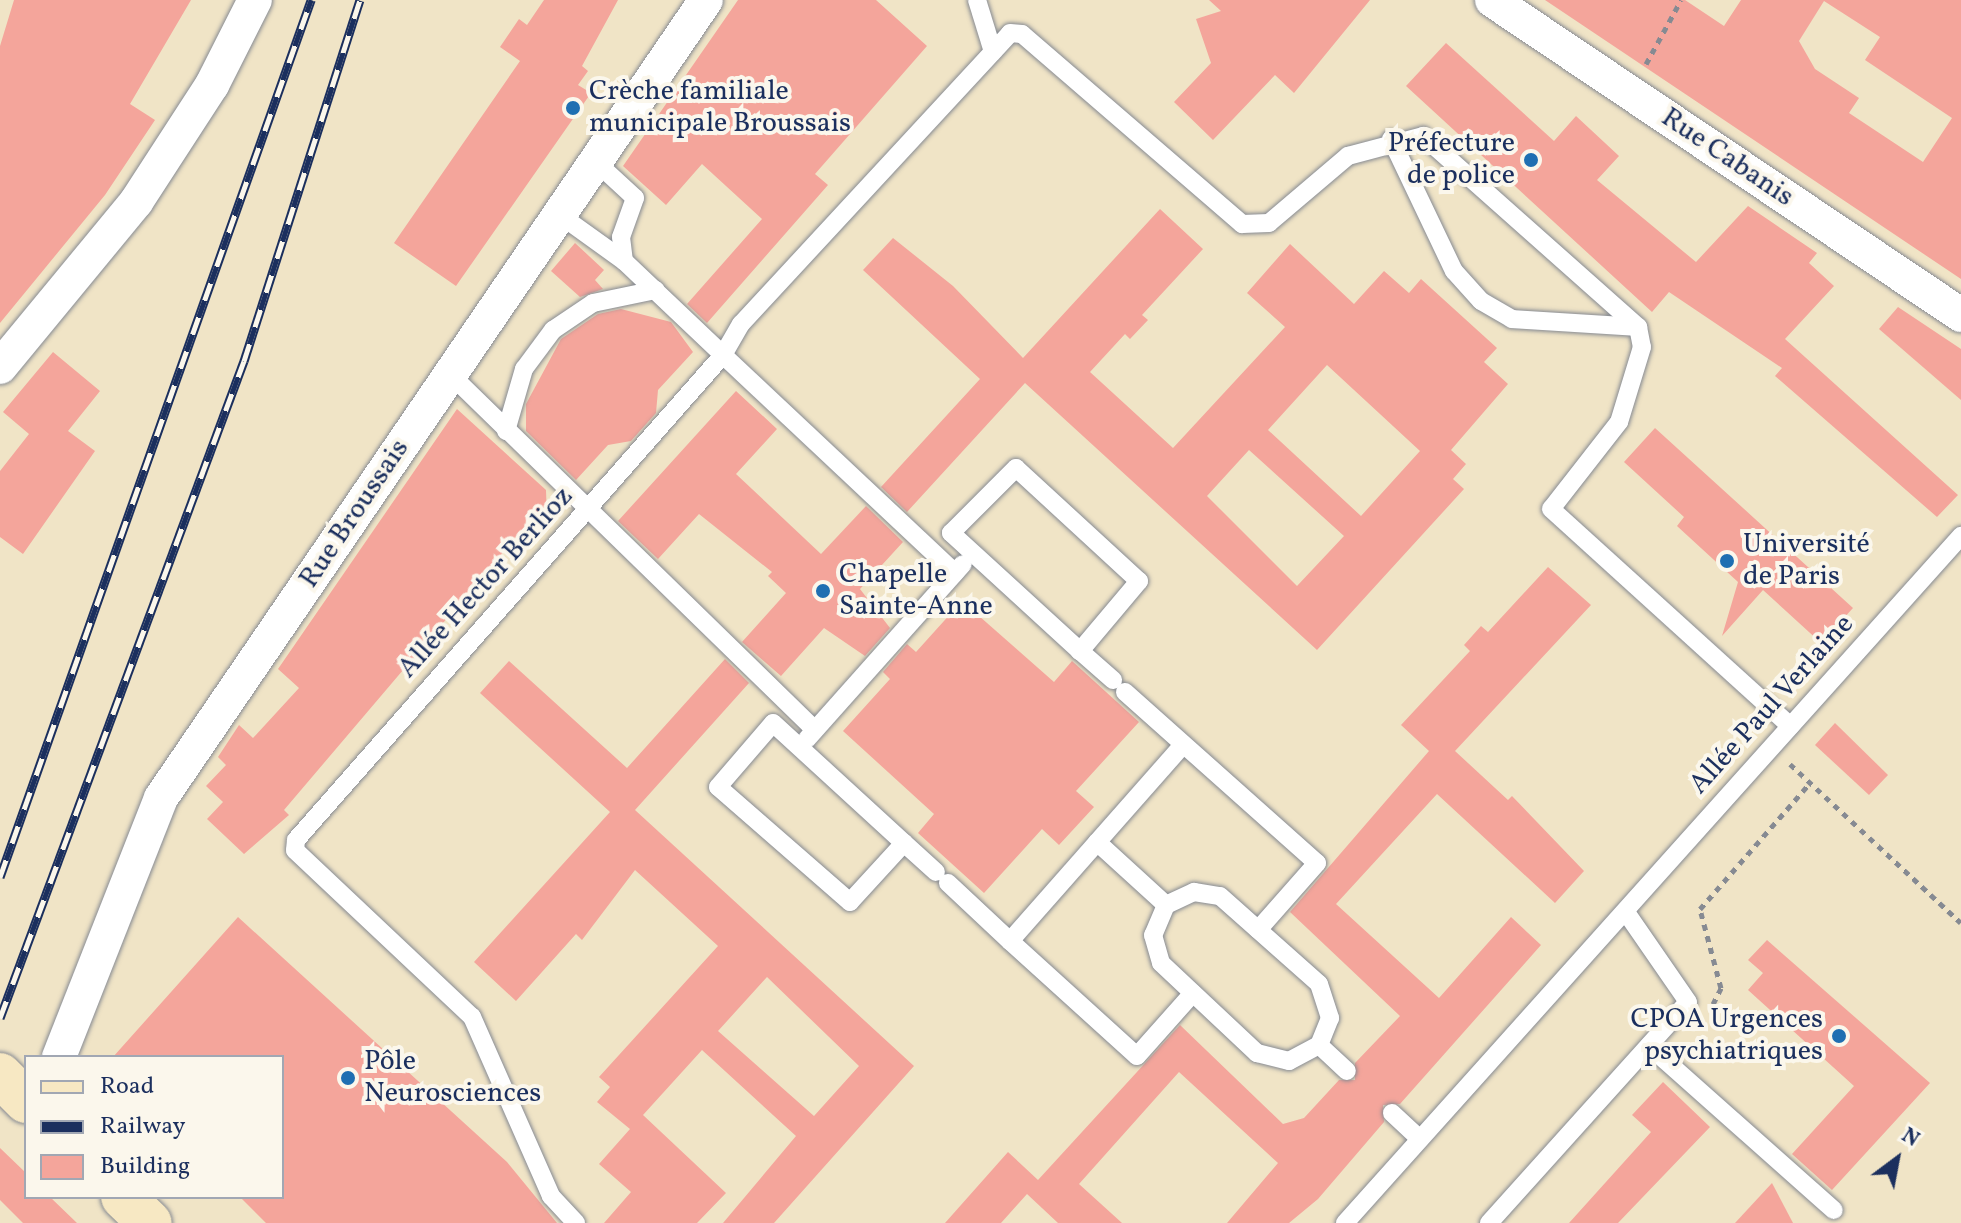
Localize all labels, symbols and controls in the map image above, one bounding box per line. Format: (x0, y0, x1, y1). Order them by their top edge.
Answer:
place label: Crèche familiale municipale Broussais (589, 75, 851, 141)
marker: Crèche familiale municipale Broussais (564, 99, 582, 117)
street label: Rue Cabanis (1654, 101, 1800, 215)
place label: Préfecture de police (1388, 127, 1515, 193)
marker: Préfecture de police (1522, 151, 1540, 169)
street label: Rue Broussais (293, 433, 417, 595)
street label: Allée Hector Berlioz (391, 481, 581, 685)
place label: Université de Paris (1743, 528, 1870, 594)
marker: Université de Paris (1718, 552, 1736, 570)
place label: Chapelle Sainte-Anne (839, 558, 993, 624)
marker: Chapelle Sainte-Anne (814, 582, 832, 600)
street label: Allée Paul Verlaine (1682, 608, 1862, 802)
place label: CPOA Urgences psychiatriques (1631, 1003, 1823, 1069)
marker: CPOA Urgences psychiatriques (1830, 1027, 1848, 1045)
place label: Pôle Neurosciences (364, 1045, 541, 1111)
legend (24, 1055, 284, 1199)
marker: Pôle Neurosciences (339, 1069, 357, 1087)
text: Road (100, 1070, 154, 1104)
text: Railway (100, 1110, 186, 1144)
north arrow (1857, 1119, 1937, 1199)
text: N (1895, 1121, 1925, 1156)
text: Building (100, 1150, 190, 1184)

